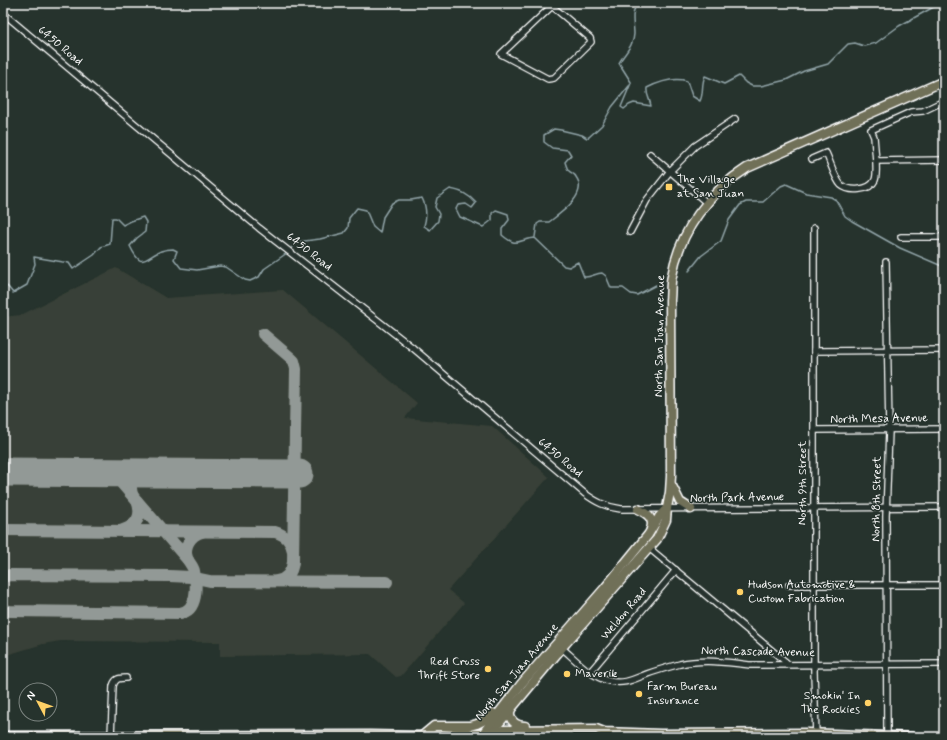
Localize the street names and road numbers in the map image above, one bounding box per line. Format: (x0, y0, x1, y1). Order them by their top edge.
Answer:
street label: 6450 Road (34, 22, 86, 70)
street label: 6450 Road (283, 229, 335, 275)
street label: North San Juan Avenue (651, 275, 669, 397)
street label: North Mesa Avenue (830, 410, 928, 428)
street label: 6450 Road (534, 434, 586, 482)
street label: North 9th Street (795, 441, 811, 525)
street label: North 8th Street (868, 456, 886, 542)
street label: North Park Avenue (690, 489, 784, 507)
street label: Weldon Road (597, 584, 651, 644)
street label: North San Juan Avenue (472, 620, 562, 724)
street label: North Cascade Avenue (701, 643, 815, 661)

